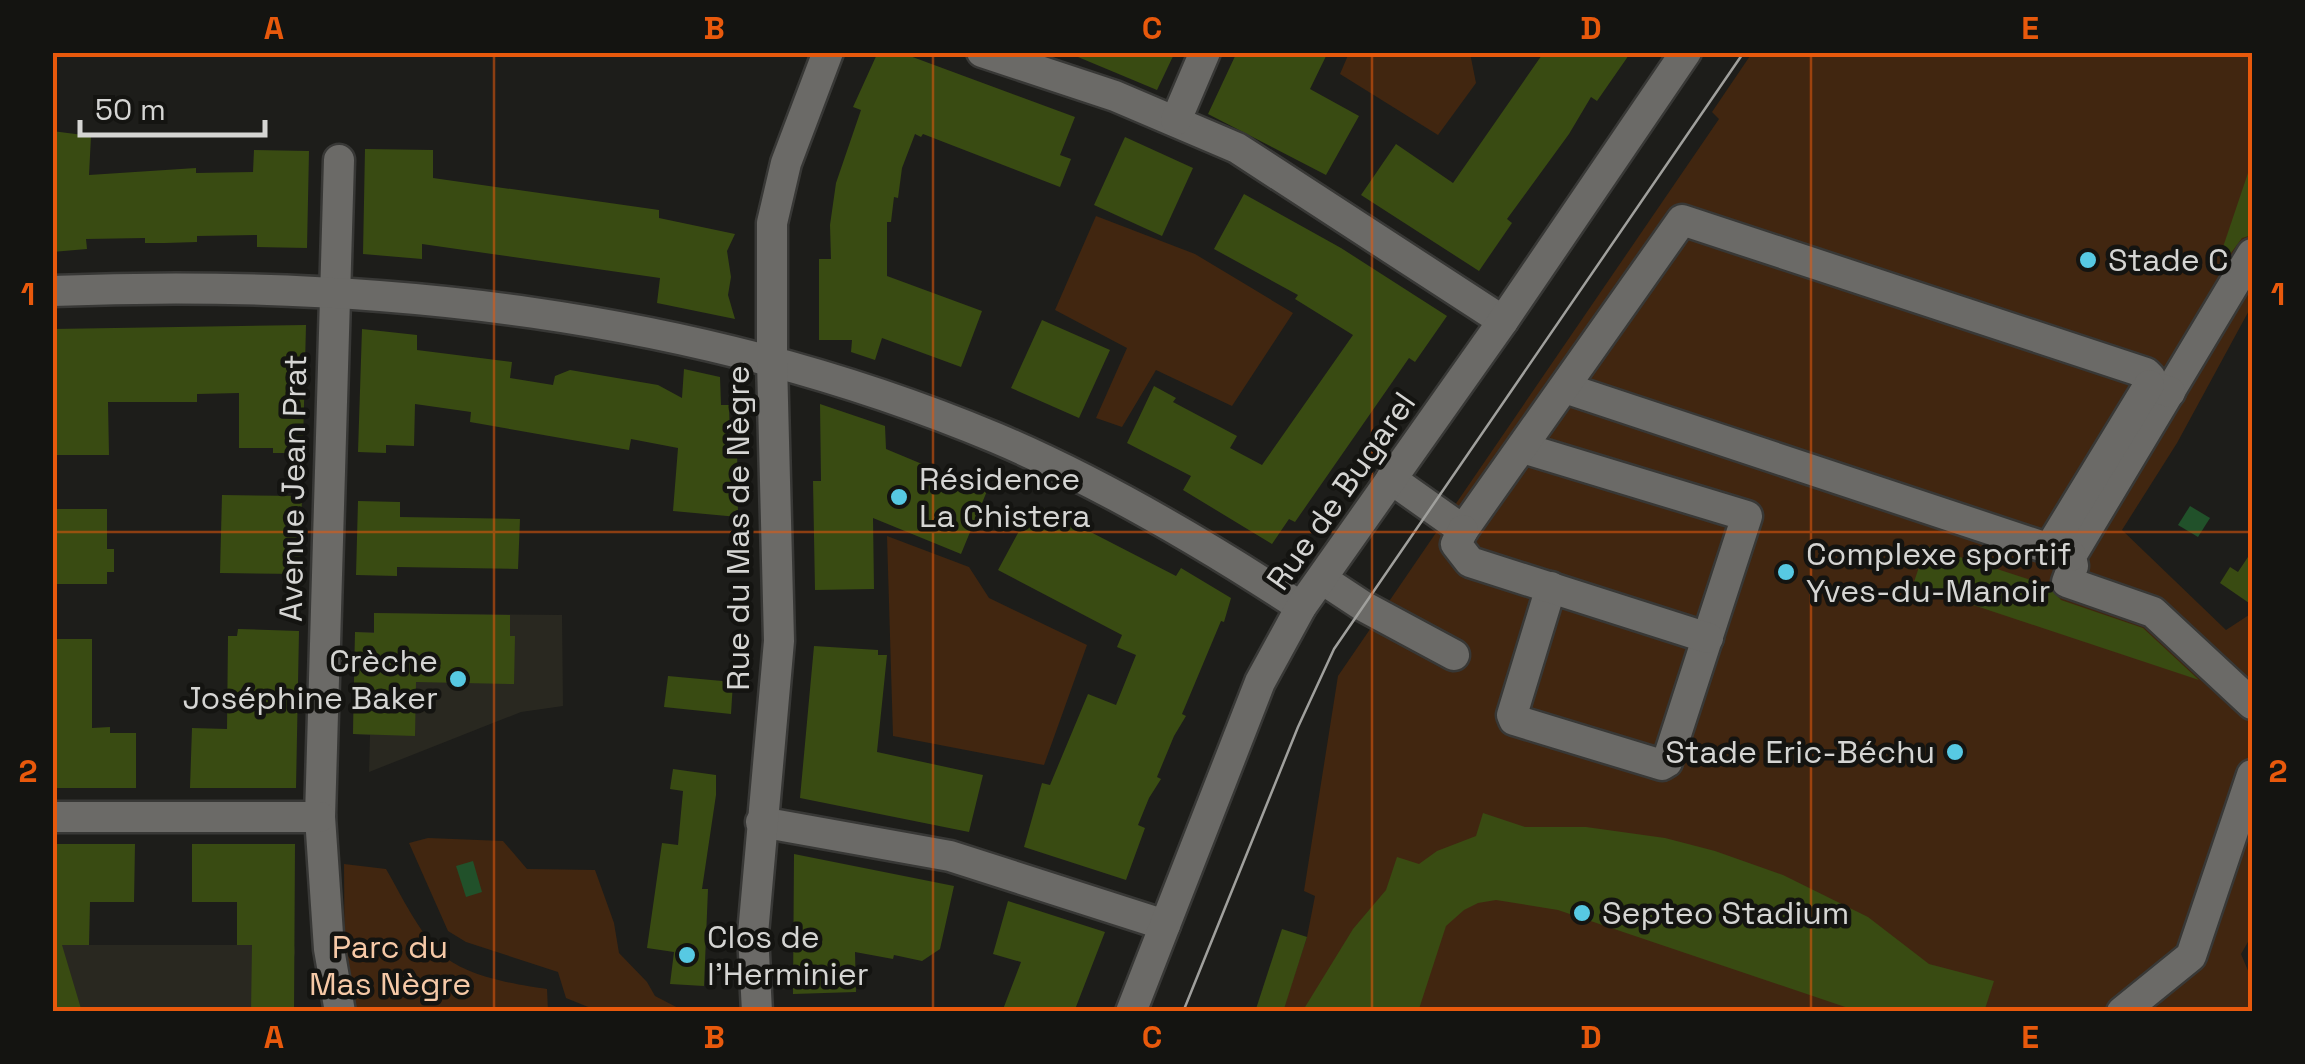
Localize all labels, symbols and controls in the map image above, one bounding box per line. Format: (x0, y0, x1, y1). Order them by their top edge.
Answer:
text: A (264, 8, 284, 48)
text: B (703, 8, 725, 48)
text: C (1142, 8, 1162, 48)
text: D (1580, 8, 1602, 48)
text: E (2021, 8, 2039, 48)
scale bar (80, 75, 265, 137)
text: 50 m (95, 90, 166, 129)
place label: Stade C (2108, 240, 2229, 280)
marker: Stade C (2077, 249, 2099, 271)
text: 1 (21, 274, 35, 314)
text: 1 (2271, 274, 2285, 314)
street label: Avenue Jean Prat (271, 354, 315, 622)
street label: Rue du Mas de Nègre (718, 365, 758, 691)
street label: Rue de Bugarel (1258, 384, 1424, 598)
place label: Résidence La Chistera (919, 459, 1091, 536)
marker: Résidence La Chistera (888, 486, 910, 508)
place label: Complexe sportif Yves-du-Manoir (1806, 534, 2071, 611)
marker: Complexe sportif Yves-du-Manoir (1775, 561, 1797, 583)
place label: Crèche Joséphine Baker (182, 641, 438, 718)
marker: Crèche Joséphine Baker (447, 668, 469, 690)
place label: Stade Eric-Béchu (1665, 732, 1935, 772)
marker: Stade Eric-Béchu (1944, 741, 1966, 763)
text: 2 (18, 751, 38, 791)
text: 2 (2268, 751, 2288, 791)
place label: Septeo Stadium (1602, 893, 1849, 933)
marker: Septeo Stadium (1571, 902, 1593, 924)
place label: Clos de l'Herminier (707, 917, 869, 994)
park label: Parc du Mas Nègre (309, 927, 471, 1004)
marker: Clos de l'Herminier (676, 944, 698, 966)
text: A (264, 1017, 284, 1057)
text: B (703, 1017, 725, 1057)
text: C (1142, 1017, 1162, 1057)
text: D (1580, 1017, 1602, 1057)
text: E (2021, 1017, 2039, 1057)

